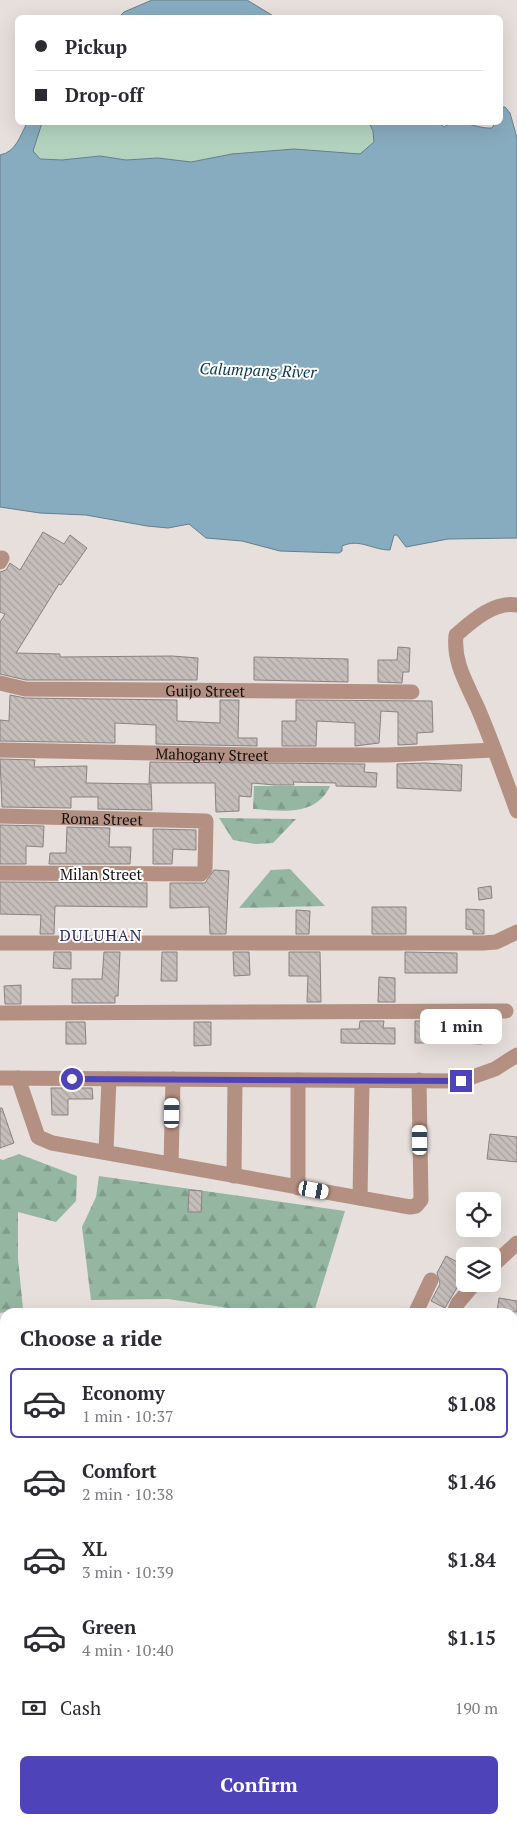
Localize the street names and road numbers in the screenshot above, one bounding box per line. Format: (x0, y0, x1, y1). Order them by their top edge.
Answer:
street label: Guijo Street (165, 680, 246, 701)
street label: Mahogany Street (155, 743, 269, 765)
street label: Roma Street (61, 807, 144, 829)
street label: Milan Street (60, 864, 143, 884)

